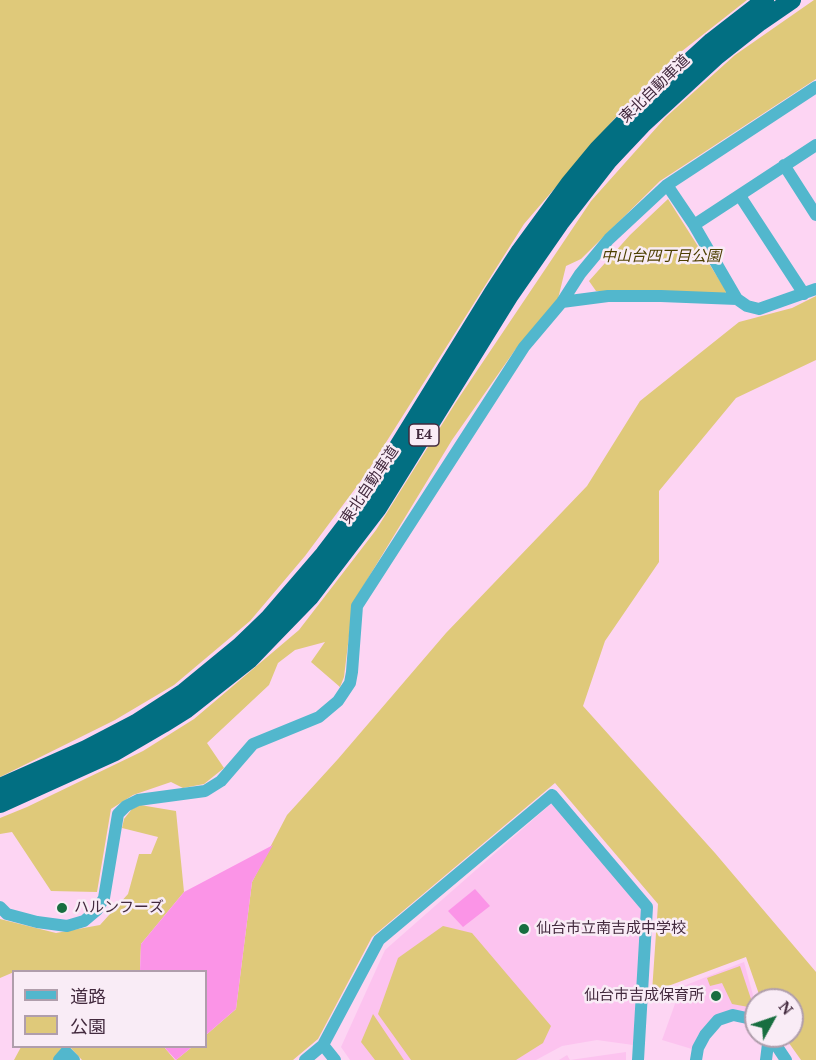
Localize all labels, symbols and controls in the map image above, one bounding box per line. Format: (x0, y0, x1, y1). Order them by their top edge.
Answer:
street label: 東北自動車道 (616, 51, 694, 127)
park label: 中山台四丁目公園 (601, 248, 721, 266)
road number: E4 (409, 424, 439, 446)
street label: 東北自動車道 (337, 443, 403, 527)
place label: ハルンフーズ (74, 899, 164, 917)
marker: ハルンフーズ (55, 901, 69, 915)
place label: 仙台市立南吉成中学校 (536, 920, 686, 938)
marker: 仙台市立南吉成中学校 (517, 922, 531, 936)
legend (12, 970, 207, 1048)
text: 道路 (70, 984, 106, 1008)
place label: 仙台市吉成保育所 (584, 987, 704, 1005)
north arrow (744, 988, 804, 1048)
marker: 仙台市吉成保育所 (709, 989, 723, 1003)
text: N (774, 996, 799, 1019)
text: 公園 (70, 1014, 106, 1038)

